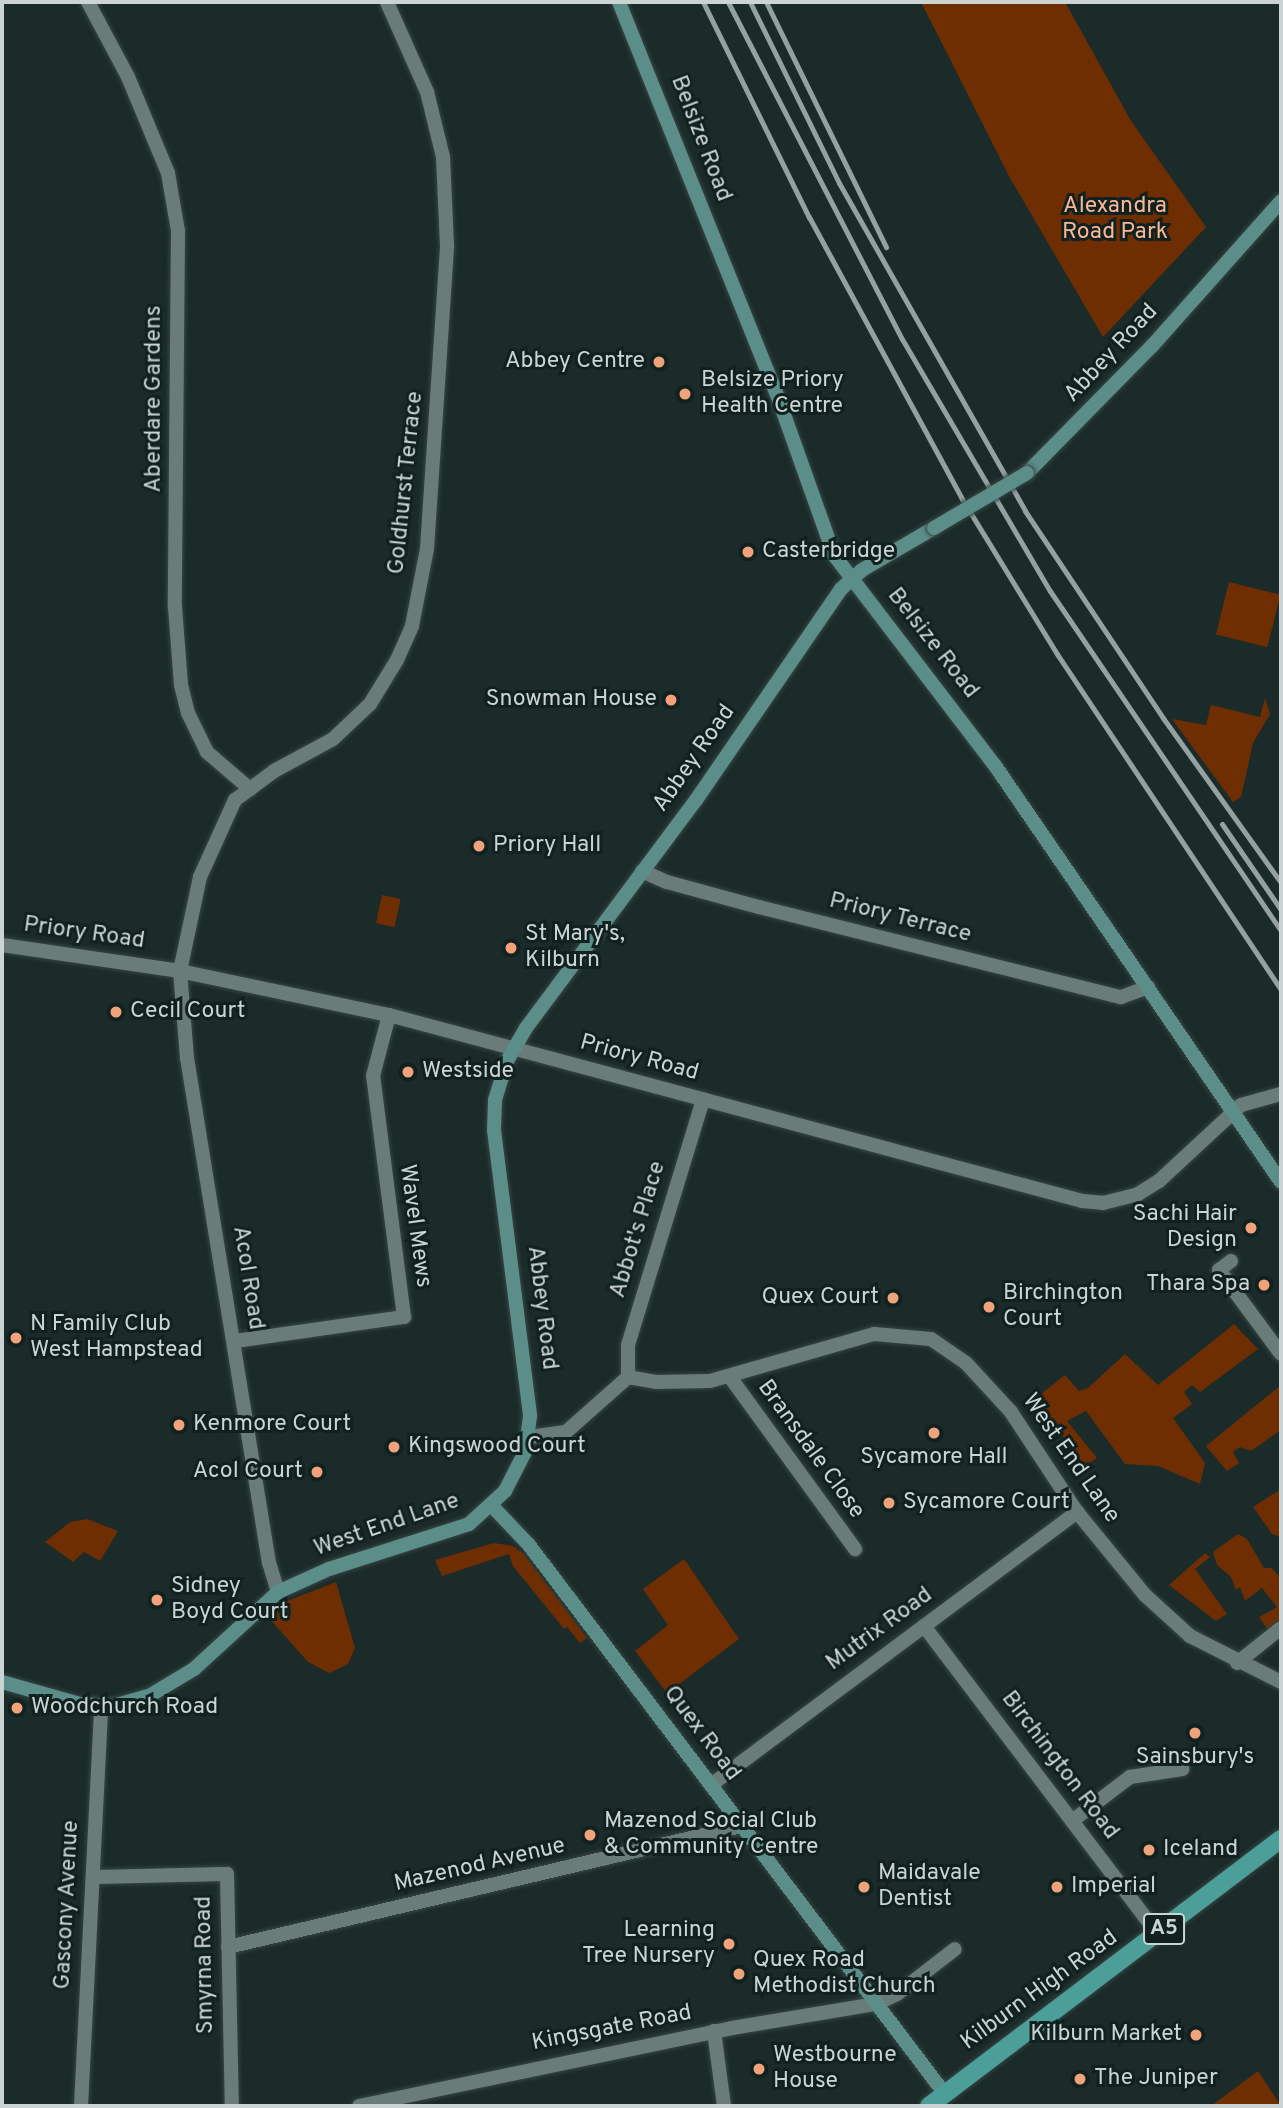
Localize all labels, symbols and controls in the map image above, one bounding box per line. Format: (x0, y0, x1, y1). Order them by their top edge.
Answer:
street label: Belsize Road (663, 72, 737, 206)
park label: Alexandra Road Park (1062, 193, 1168, 247)
street label: Abbey Road (1059, 299, 1165, 409)
street label: Aberdare Gardens (141, 305, 169, 493)
place label: Abbey Centre (505, 348, 645, 376)
marker: Abbey Centre (651, 354, 667, 370)
place label: Belsize Priory Health Centre (701, 367, 844, 421)
marker: Belsize Priory Health Centre (675, 384, 695, 404)
street label: Goldhurst Terrace (384, 390, 430, 576)
place label: Casterbridge (762, 538, 895, 566)
marker: Casterbridge (740, 544, 756, 560)
street label: Belsize Road (880, 583, 984, 705)
place label: Snowman House (486, 686, 657, 714)
marker: Snowman House (663, 692, 679, 708)
street label: Abbey Road (648, 700, 742, 818)
place label: Priory Hall (493, 832, 601, 860)
marker: Priory Hall (471, 838, 487, 854)
street label: Priory Terrace (826, 888, 974, 950)
street label: Priory Road (22, 912, 146, 956)
place label: St Mary's, Kilburn (525, 921, 625, 975)
marker: St Mary's, Kilburn (503, 940, 519, 956)
place label: Cecil Court (130, 998, 245, 1026)
marker: Cecil Court (108, 1004, 124, 1020)
street label: Priory Road (577, 1030, 701, 1088)
place label: Westside (422, 1058, 514, 1086)
marker: Westside (400, 1064, 416, 1080)
street label: Abbot's Place (605, 1158, 673, 1302)
street label: Wavel Mews (392, 1163, 436, 1289)
place label: Sachi Hair Design (1133, 1201, 1237, 1255)
marker: Sachi Hair Design (1243, 1220, 1259, 1236)
street label: Acol Road (225, 1224, 269, 1332)
street label: Abbey Road (520, 1244, 562, 1372)
place label: Thara Spa (1146, 1271, 1250, 1299)
marker: Thara Spa (1256, 1277, 1272, 1293)
place label: Birchington Court (1003, 1280, 1123, 1334)
place label: Quex Court (761, 1284, 879, 1312)
marker: Quex Court (885, 1290, 901, 1306)
marker: Birchington Court (981, 1299, 997, 1315)
place label: N Family Club West Hampstead (30, 1311, 203, 1365)
marker: N Family Club West Hampstead (8, 1330, 24, 1346)
street label: Bransdale Close (750, 1375, 870, 1525)
street label: West End Lane (1015, 1389, 1125, 1529)
place label: Kenmore Court (193, 1411, 351, 1439)
marker: Kenmore Court (171, 1417, 187, 1433)
marker: Sycamore Hall (926, 1425, 942, 1441)
place label: Kingswood Court (408, 1433, 586, 1461)
marker: Kingswood Court (386, 1439, 402, 1455)
place label: Sycamore Hall (860, 1444, 1008, 1472)
place label: Acol Court (193, 1458, 303, 1486)
marker: Acol Court (309, 1464, 325, 1480)
street label: West End Lane (311, 1488, 463, 1564)
place label: Sycamore Court (903, 1489, 1070, 1517)
marker: Sycamore Court (881, 1495, 897, 1511)
place label: Sidney Boyd Court (171, 1573, 288, 1627)
street label: Mutrix Road (822, 1582, 938, 1678)
marker: Sidney Boyd Court (149, 1592, 165, 1608)
street label: Quex Road (656, 1681, 746, 1787)
street label: Birchington Road (994, 1686, 1124, 1846)
place label: Woodchurch Road (31, 1694, 218, 1722)
marker: Woodchurch Road (9, 1700, 25, 1716)
marker: Sainsbury's (1187, 1725, 1203, 1741)
place label: Sainsbury's (1136, 1744, 1254, 1772)
place label: Mazenod Social Club & Community Centre (604, 1808, 818, 1862)
street label: Gascony Avenue (50, 1819, 86, 1991)
marker: Mazenod Social Club & Community Centre (582, 1827, 598, 1843)
street label: Mazenod Avenue (391, 1833, 569, 1899)
place label: Iceland (1163, 1836, 1238, 1864)
marker: Iceland (1141, 1842, 1157, 1858)
place label: Maidavale Dentist (878, 1860, 981, 1914)
place label: Imperial (1071, 1873, 1156, 1901)
marker: Maidavale Dentist (856, 1879, 872, 1895)
marker: Imperial (1049, 1879, 1065, 1895)
street label: Smyrna Road (191, 1896, 221, 2034)
road number: A5 (1143, 1912, 1185, 1946)
place label: Learning Tree Nursery (582, 1917, 715, 1971)
street label: Kilburn High Road (956, 1925, 1124, 2057)
marker: Learning Tree Nursery (721, 1936, 737, 1952)
place label: Quex Road Methodist Church (753, 1947, 936, 2001)
marker: Quex Road Methodist Church (731, 1966, 747, 1982)
street label: Kingsgate Road (530, 2000, 694, 2058)
place label: Kilburn Market (1030, 2021, 1182, 2049)
marker: Kilburn Market (1188, 2027, 1204, 2043)
place label: Westbourne House (773, 2042, 897, 2096)
marker: Westbourne House (751, 2061, 767, 2077)
place label: The Juniper (1094, 2065, 1218, 2093)
marker: The Juniper (1072, 2071, 1088, 2087)

